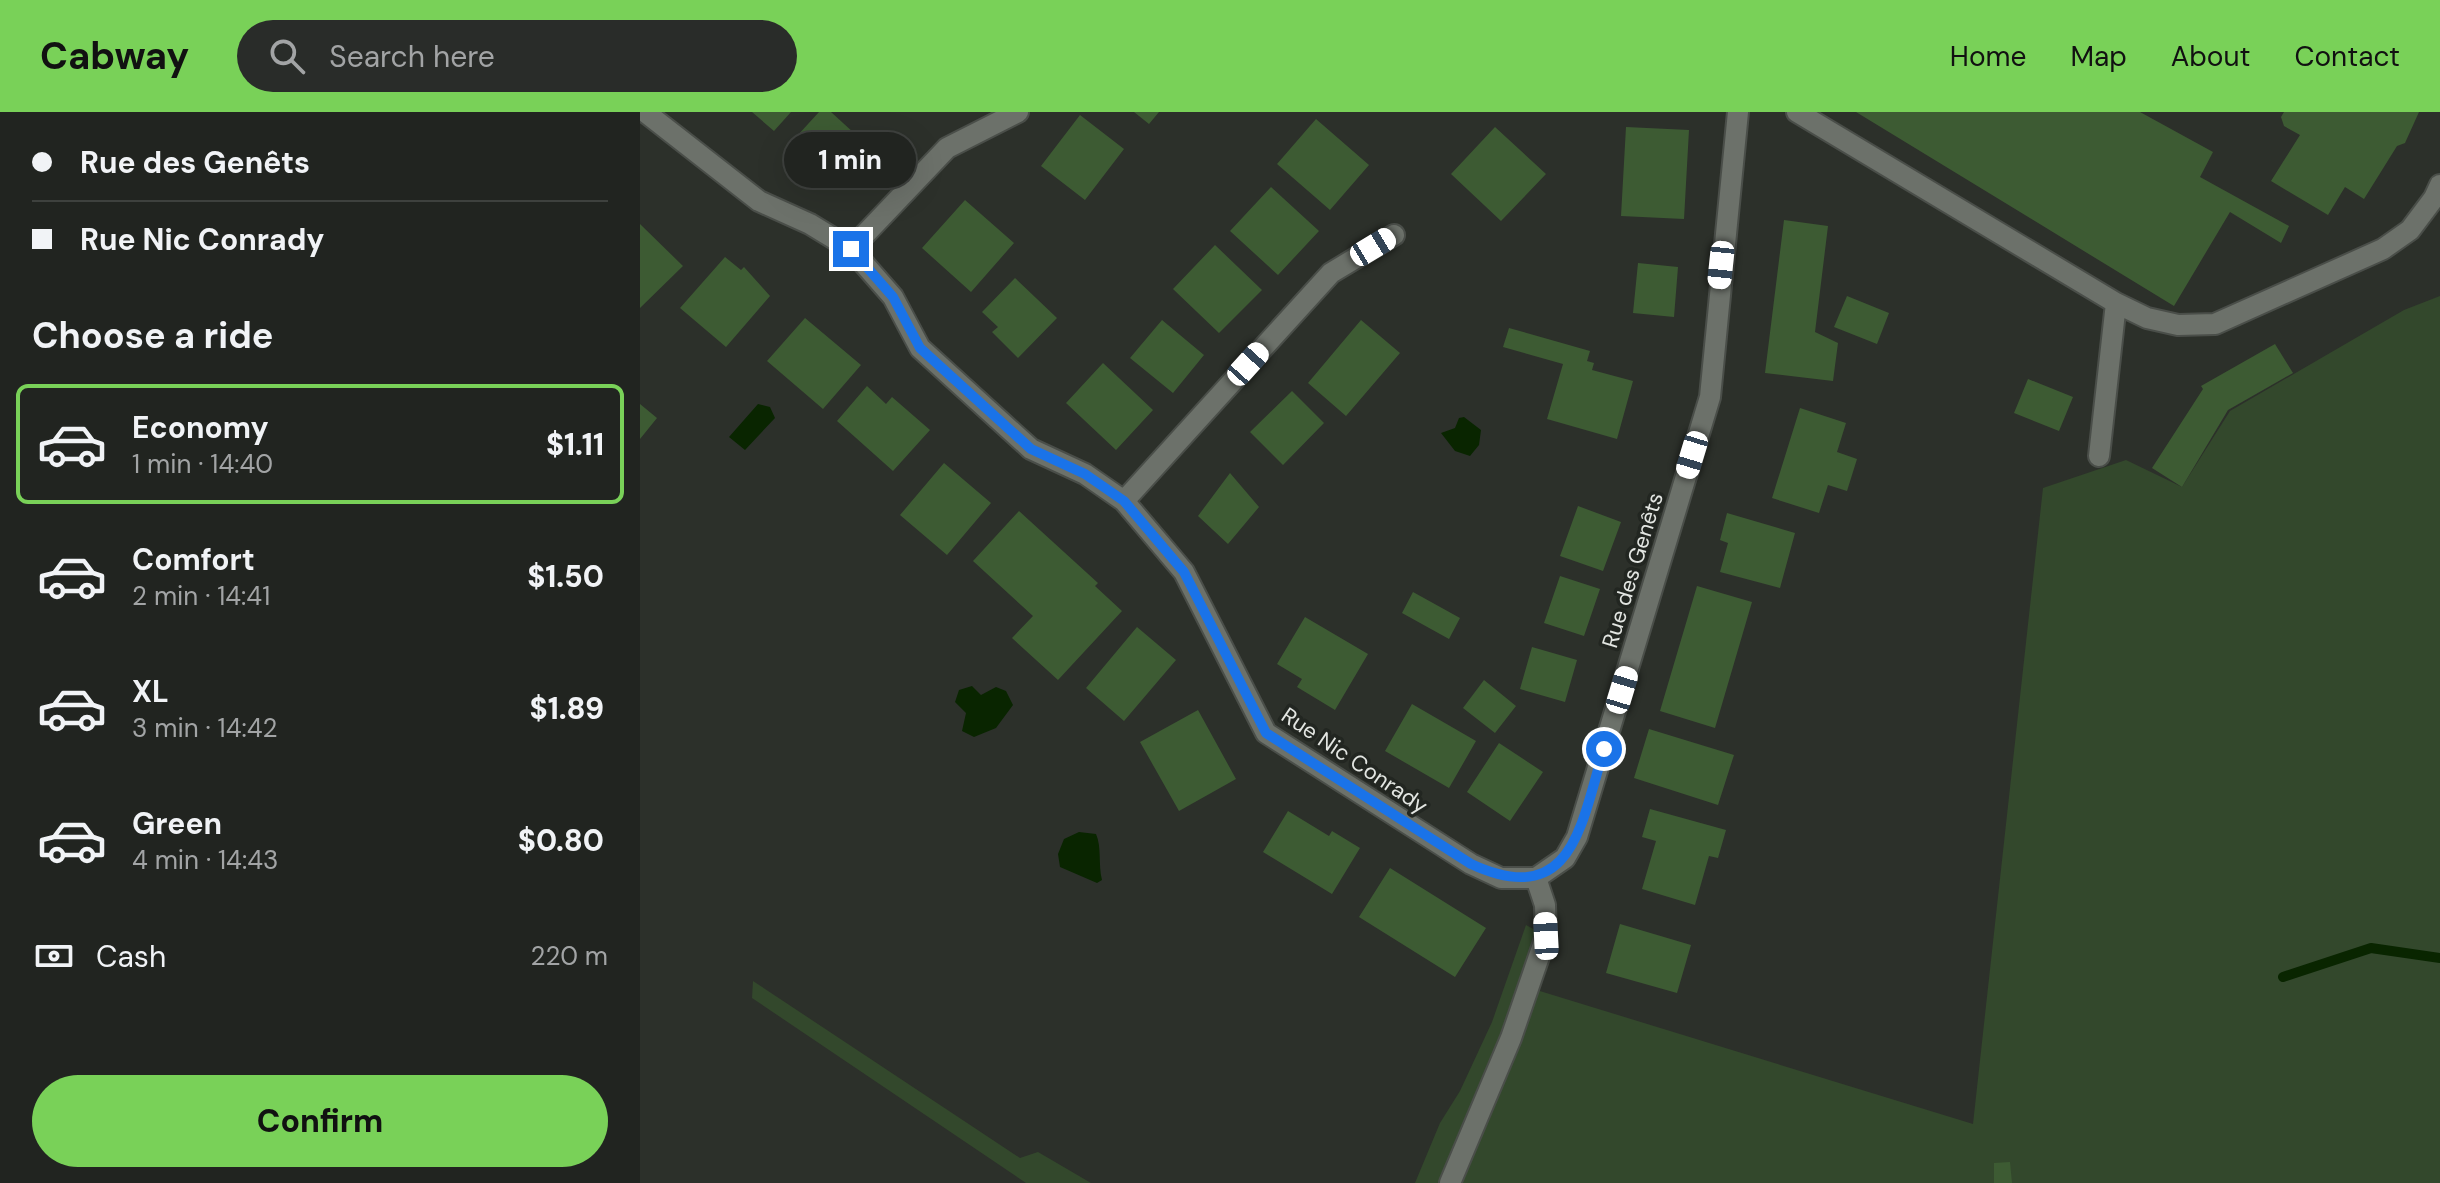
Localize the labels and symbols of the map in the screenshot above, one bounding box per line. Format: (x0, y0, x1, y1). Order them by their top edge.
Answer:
callout: 1 min (785, 133, 917, 189)
car (1346, 224, 1400, 270)
route end (833, 231, 869, 267)
car (1707, 240, 1735, 290)
car (1223, 338, 1273, 390)
car (1674, 429, 1710, 481)
street label: Rue des Genêts (1595, 489, 1670, 651)
car (1604, 664, 1640, 716)
street label: Rue Nic Conrady (1276, 701, 1434, 820)
route start (1586, 731, 1622, 767)
car (1533, 911, 1559, 961)

